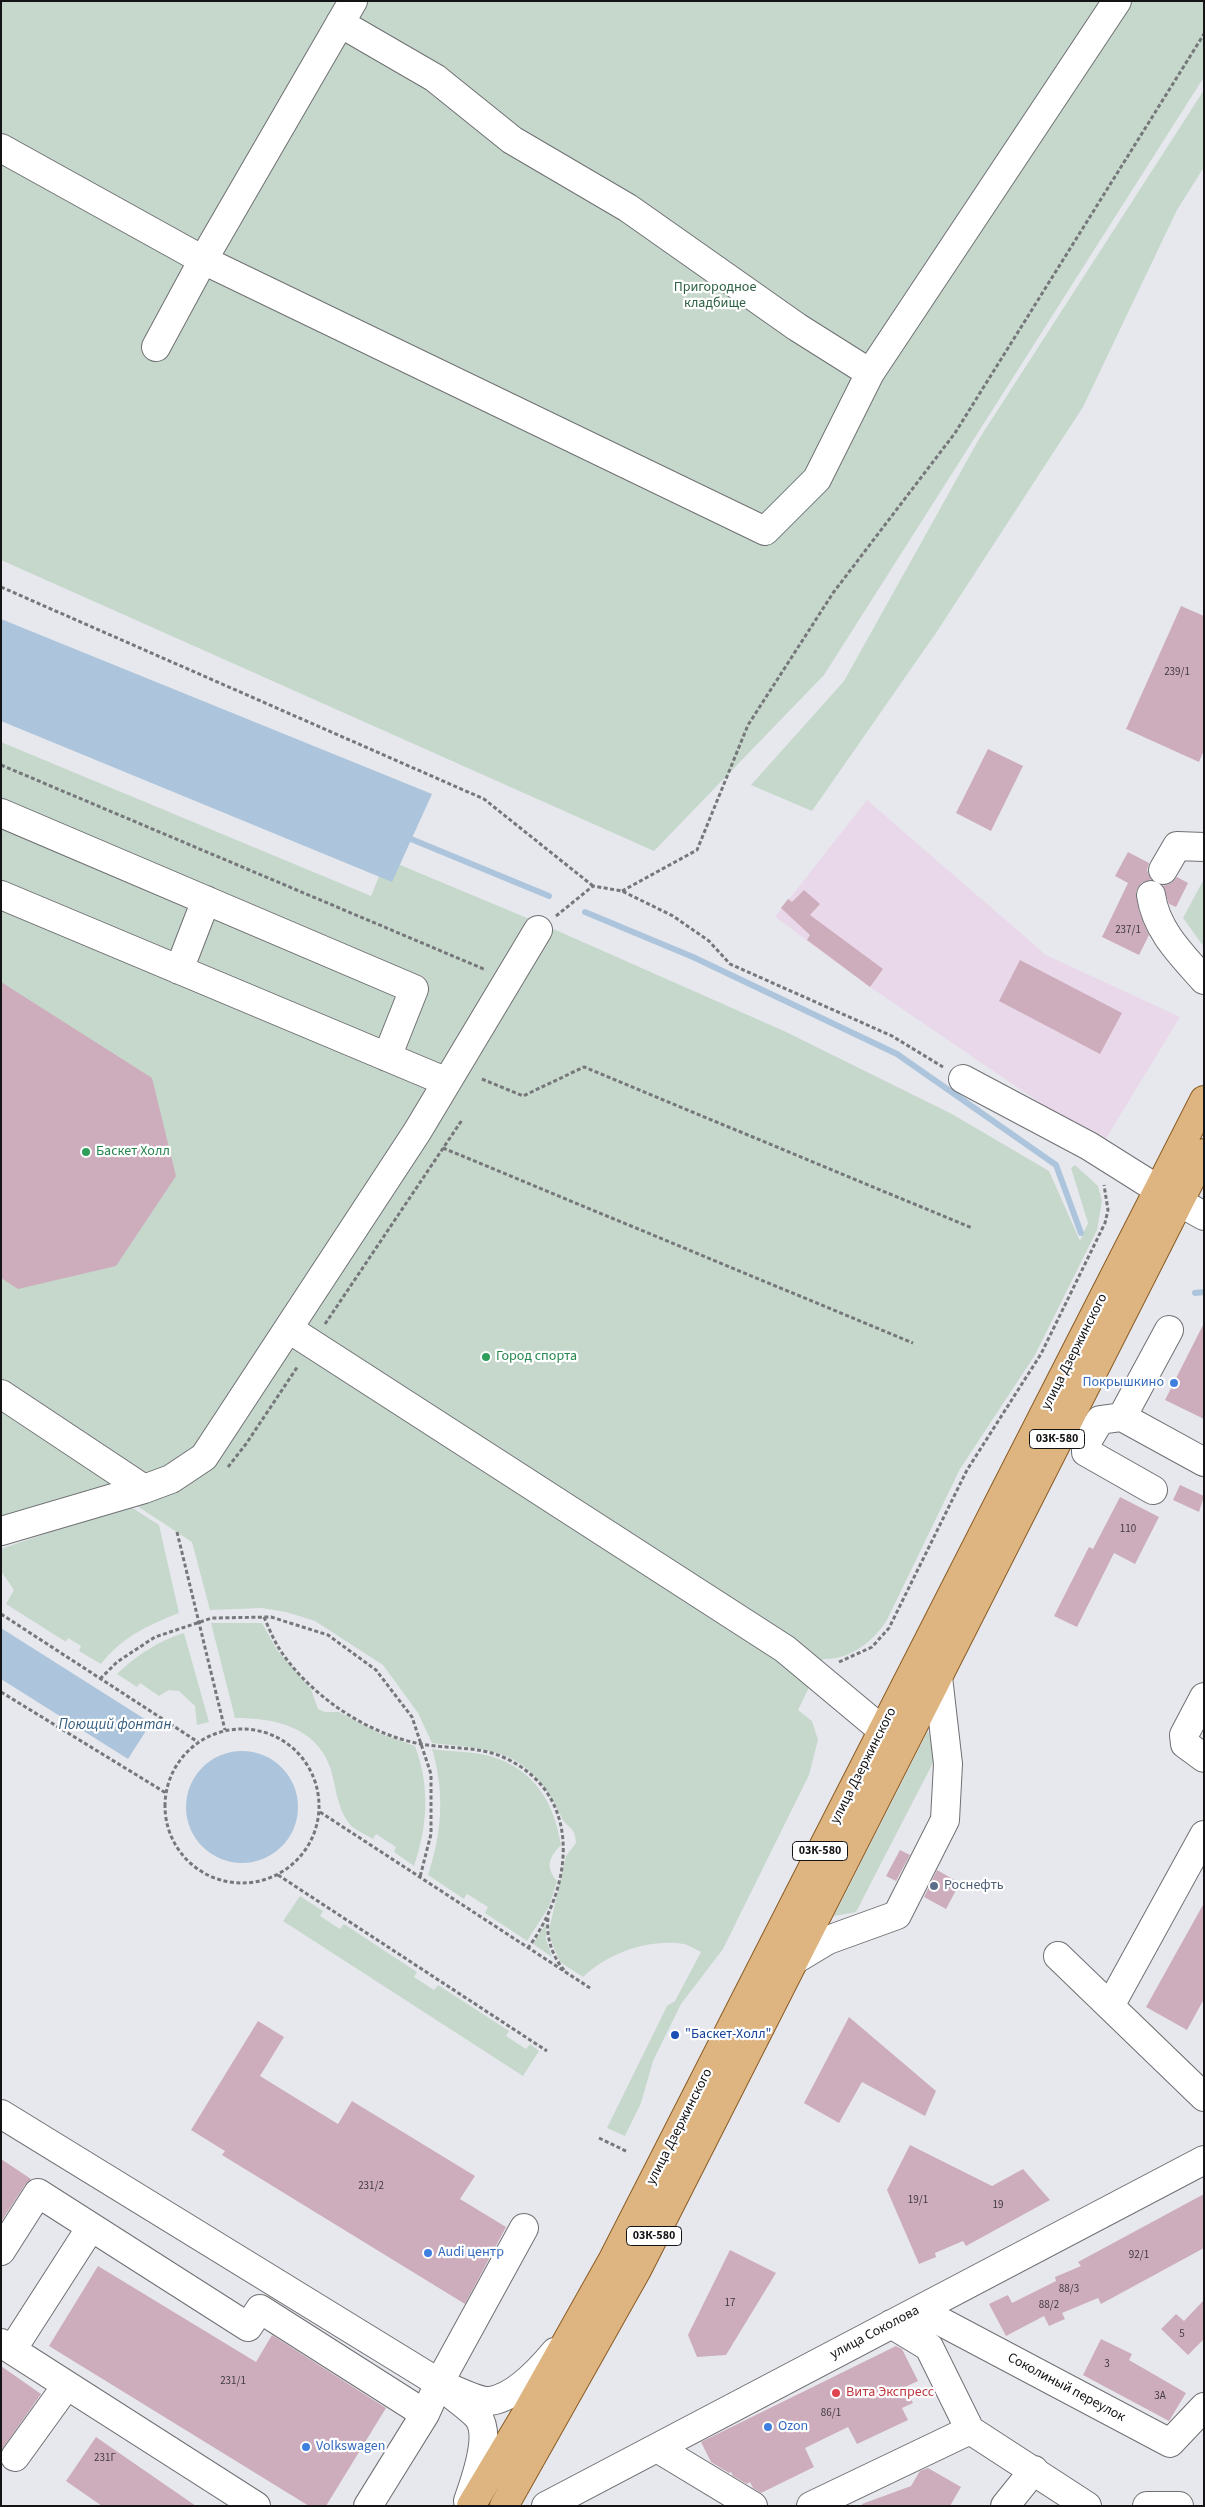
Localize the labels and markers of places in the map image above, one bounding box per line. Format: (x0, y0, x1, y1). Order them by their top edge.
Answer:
place label: Баскет Холл (96, 1144, 170, 1160)
marker: Баскет Холл (80, 1146, 92, 1158)
place label: Город спорта (496, 1349, 577, 1365)
marker: Город спорта (480, 1351, 492, 1363)
place label: Покрышкино (1082, 1375, 1164, 1391)
marker: Покрышкино (1168, 1377, 1180, 1389)
place label: Роснефть (944, 1878, 1004, 1894)
marker: Роснефть (928, 1880, 940, 1892)
place label: "Баскет-Холл" (685, 2027, 772, 2043)
marker: "Баскет-Холл" (669, 2029, 681, 2041)
place label: Audi центр (438, 2245, 504, 2261)
marker: Audi центр (422, 2247, 434, 2259)
place label: Вита Экспресс (846, 2385, 934, 2401)
marker: Вита Экспресс (830, 2387, 842, 2399)
place label: Ozon (778, 2419, 808, 2435)
marker: Ozon (762, 2421, 774, 2433)
place label: Volkswagen (316, 2439, 385, 2455)
marker: Volkswagen (300, 2441, 312, 2453)

